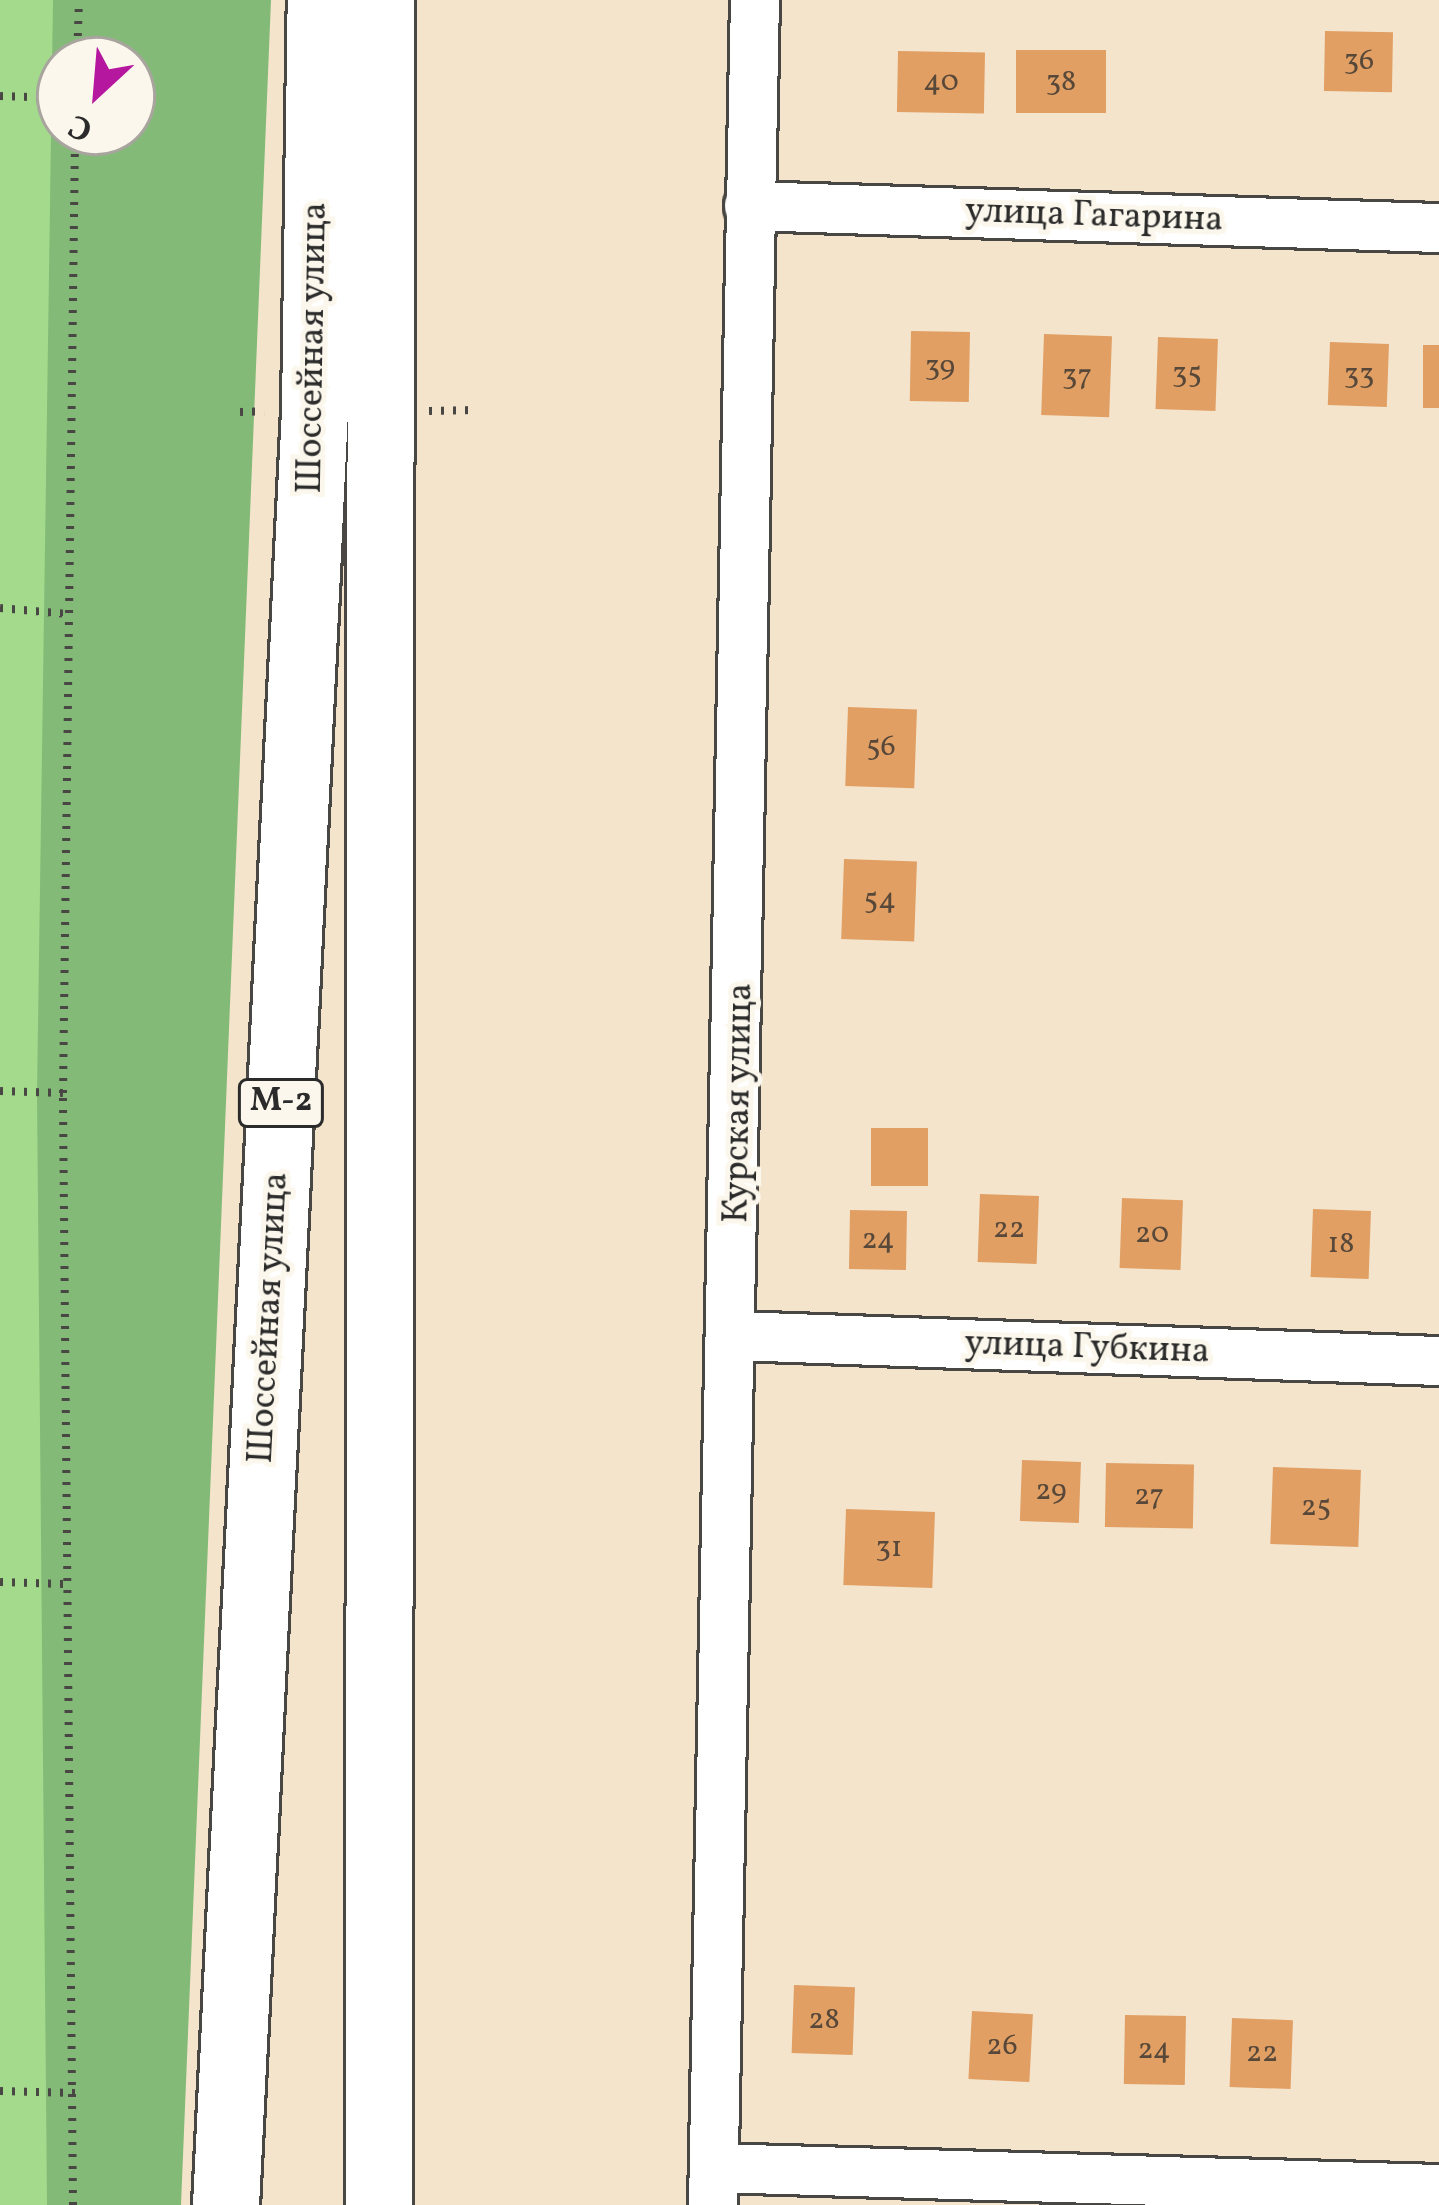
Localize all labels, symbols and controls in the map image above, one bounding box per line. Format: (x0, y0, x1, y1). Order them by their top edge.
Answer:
north arrow (36, 36, 156, 156)
house number: 36 (1344, 43, 1374, 79)
house number: 40 (923, 64, 959, 100)
house number: 38 (1046, 64, 1076, 100)
text: С (62, 100, 101, 151)
street label: улица Гагарина (964, 191, 1224, 243)
street label: Шоссейная улица (290, 201, 338, 495)
house number: 39 (925, 349, 955, 385)
house number: 35 (1172, 356, 1202, 392)
house number: 33 (1344, 357, 1374, 393)
house number: 37 (1062, 358, 1092, 394)
house number: 56 (866, 729, 896, 765)
house number: 54 (864, 882, 896, 918)
street label: Курская улица (716, 982, 764, 1224)
road number: М-2 (236, 1076, 326, 1130)
street label: Шоссейная улица (241, 1171, 299, 1465)
house number: 22 (993, 1211, 1025, 1247)
house number: 20 (1135, 1216, 1169, 1252)
house number: 24 (861, 1222, 895, 1258)
house number: 18 (1328, 1226, 1354, 1262)
street label: улица Губкина (964, 1323, 1210, 1375)
house number: 29 (1035, 1473, 1067, 1509)
house number: 27 (1134, 1478, 1164, 1514)
house number: 25 (1301, 1489, 1331, 1525)
house number: 31 (875, 1530, 903, 1566)
house number: 28 (808, 2002, 840, 2038)
house number: 26 (986, 2028, 1018, 2064)
house number: 24 (1137, 2032, 1171, 2068)
house number: 22 (1246, 2035, 1278, 2071)

